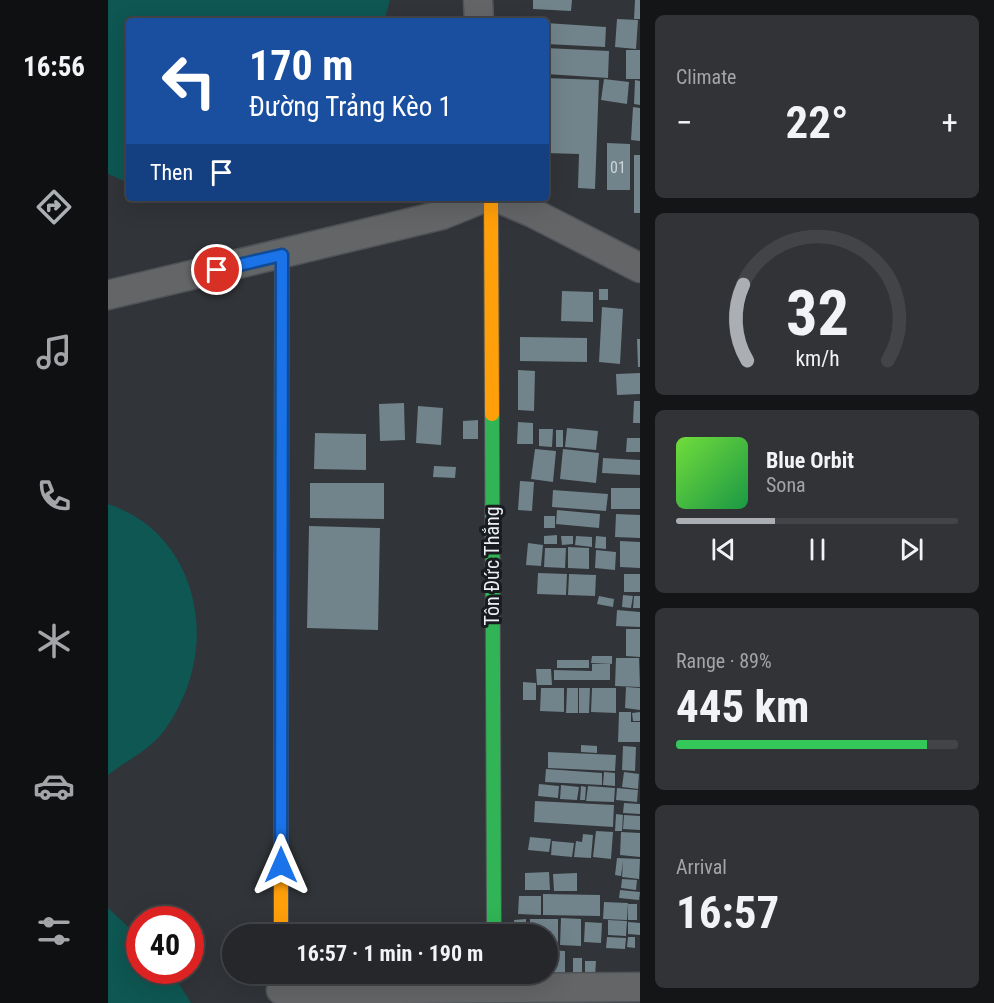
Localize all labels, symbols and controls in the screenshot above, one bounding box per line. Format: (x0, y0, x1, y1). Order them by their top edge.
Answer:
text: 170 m (249, 41, 354, 90)
icon: left (150, 42, 228, 120)
text: 16:56 (23, 51, 85, 83)
text: Climate (676, 65, 736, 89)
text: Đường Trảng Kèo 1 (249, 91, 452, 123)
text: 22° (786, 96, 849, 149)
text: − (676, 103, 693, 142)
text: + (942, 103, 958, 142)
icon: arrive (205, 156, 238, 189)
house number: 01 (610, 158, 626, 177)
text: Then (150, 160, 193, 185)
icon: directions (33, 186, 75, 228)
pin (191, 244, 242, 295)
icon: arrive (200, 253, 233, 286)
text: 32 (785, 277, 849, 350)
icon: music (33, 331, 75, 373)
text: km/h (795, 346, 839, 371)
text: Blue Orbit (766, 448, 854, 473)
text: Sona (766, 473, 806, 497)
icon: phone (33, 475, 75, 517)
street label: Tôn Đức Thắng (480, 506, 504, 626)
icon: previous (707, 533, 740, 566)
icon: pause (801, 533, 834, 566)
icon: next (895, 533, 928, 566)
icon: climate (33, 620, 75, 662)
text: Range · 89% (676, 649, 772, 673)
text: 445 km (676, 680, 809, 733)
icon: car (33, 765, 75, 807)
position arrow (249, 833, 313, 897)
text: Arrival (676, 855, 727, 879)
text: 16:57 (676, 886, 779, 939)
speed limit sign: 40 (126, 906, 204, 984)
icon: filters (33, 910, 75, 952)
text: 16:57 · 1 min · 190 m (297, 941, 483, 966)

